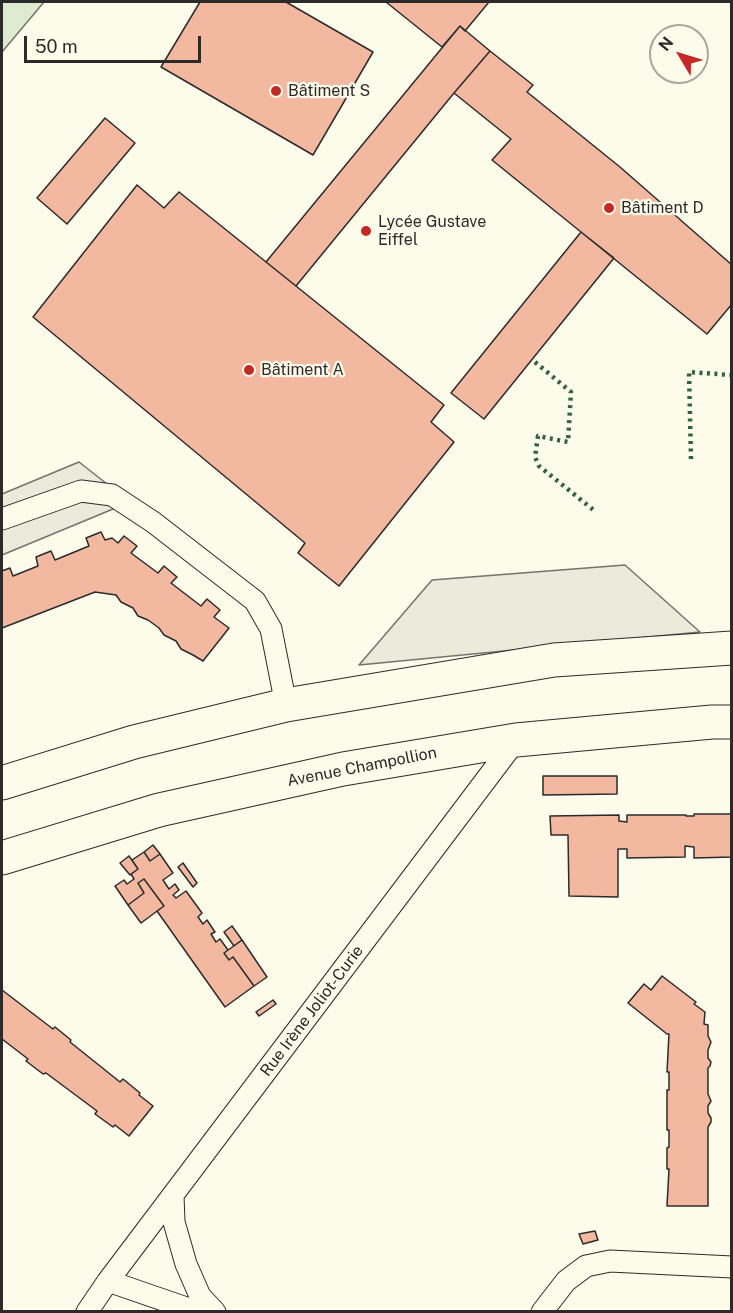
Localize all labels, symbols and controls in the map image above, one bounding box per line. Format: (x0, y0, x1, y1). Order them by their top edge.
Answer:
scale bar (27, 24, 204, 62)
north arrow (649, 24, 709, 84)
text: N (655, 33, 677, 55)
text: 50 m (35, 36, 78, 57)
place label: Bâtiment S (288, 81, 370, 101)
marker: Bâtiment S (269, 84, 283, 98)
place label: Bâtiment D (621, 198, 704, 218)
marker: Bâtiment D (602, 201, 616, 215)
place label: Lycée Gustave Eiffel (378, 212, 486, 250)
marker: Lycée Gustave Eiffel (359, 224, 373, 238)
place label: Bâtiment A (261, 360, 344, 380)
marker: Bâtiment A (242, 363, 256, 377)
street label: Avenue Champollion (286, 743, 438, 791)
street label: Rue Irène Joliot-Curie (256, 942, 368, 1080)

